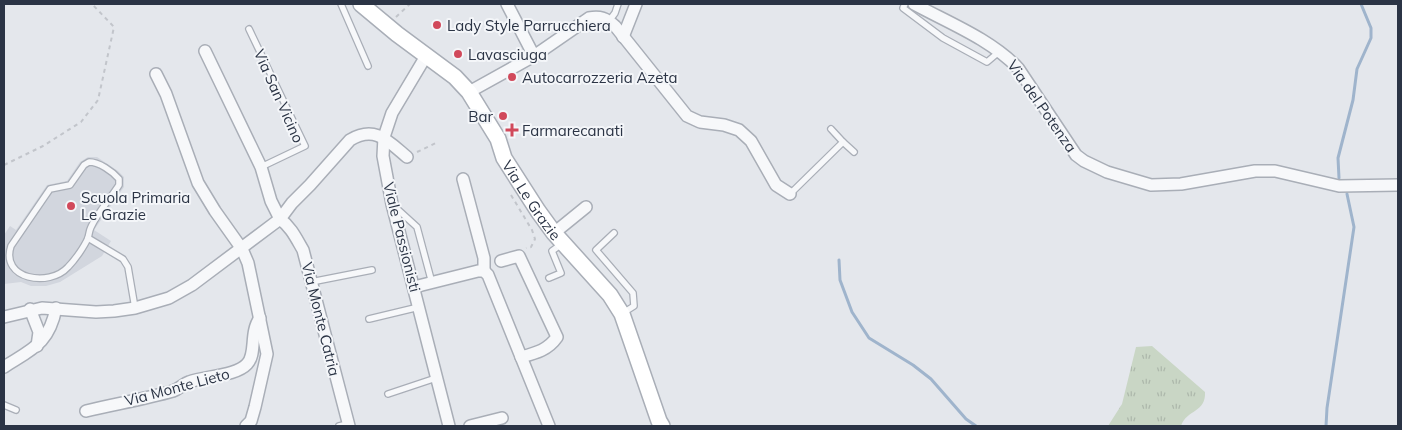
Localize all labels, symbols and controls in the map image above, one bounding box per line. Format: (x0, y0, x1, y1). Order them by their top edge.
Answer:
place label: Lady Style Parrucchiera (447, 16, 611, 35)
marker: Lady Style Parrucchiera (431, 19, 443, 31)
place label: Lavasciuga (468, 45, 547, 64)
street label: Via San Vicino (250, 46, 308, 146)
marker: Lavasciuga (452, 48, 464, 60)
street label: Via del Potenza (1003, 56, 1081, 156)
place label: Autocarrozzeria Azeta (522, 68, 678, 87)
marker: Autocarrozzeria Azeta (506, 71, 518, 83)
place label: Bar (468, 107, 494, 126)
marker: Bar (497, 110, 509, 122)
place label: Farmarecanati (522, 121, 623, 140)
marker: Farmarecanati (506, 124, 518, 136)
street label: Via Le Grazie (498, 156, 565, 244)
street label: Viale Passionisti (379, 180, 425, 294)
place label: Scuola Primaria Le Grazie (81, 188, 190, 224)
marker: Scuola Primaria Le Grazie (65, 200, 77, 212)
street label: Via Monte Catria (298, 260, 344, 378)
street label: Via Monte Lieto (122, 364, 232, 410)

